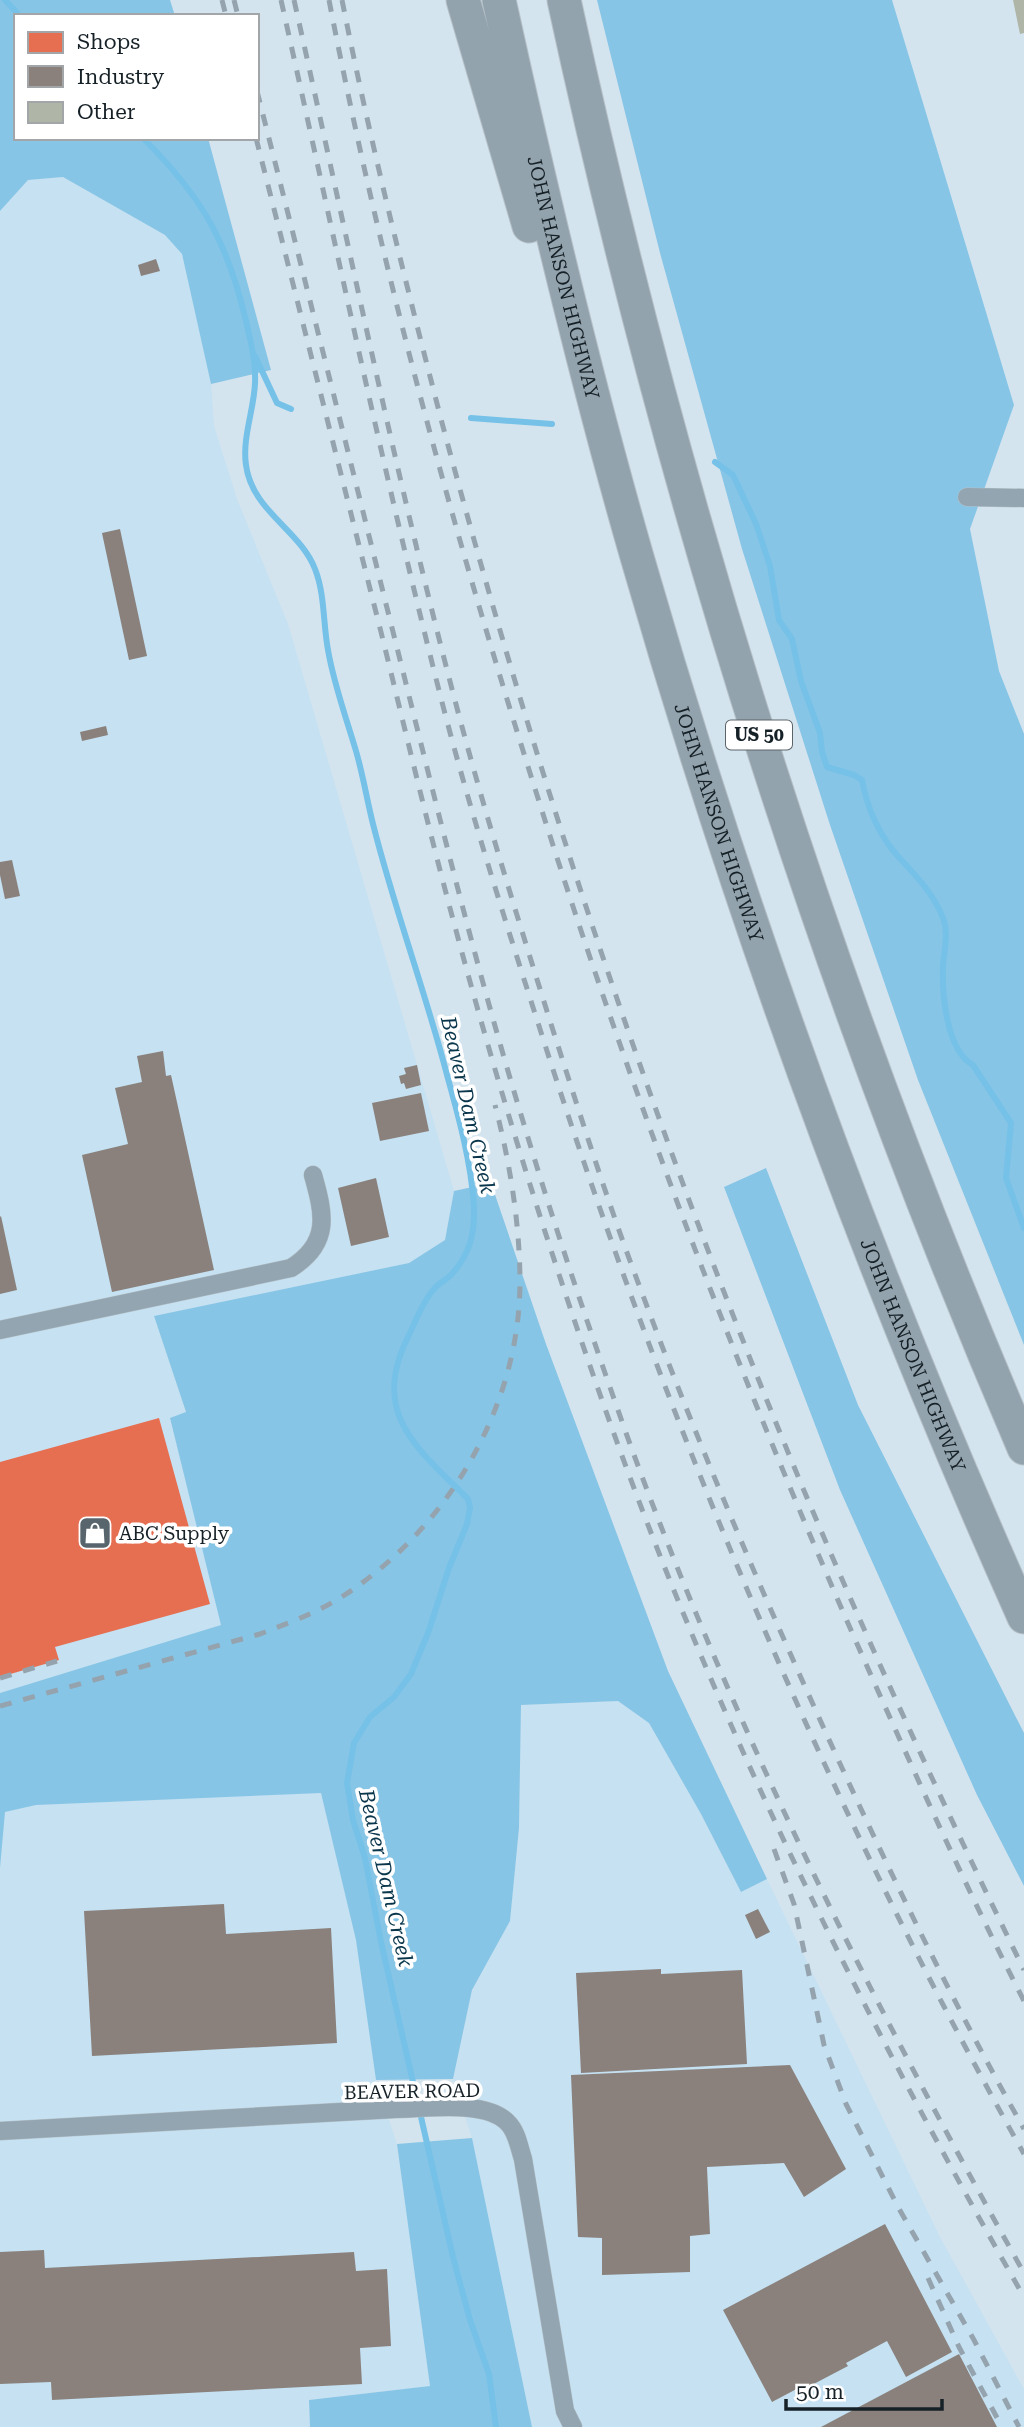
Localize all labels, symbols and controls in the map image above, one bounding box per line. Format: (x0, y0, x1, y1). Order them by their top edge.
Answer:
legend (14, 14, 259, 140)
text: Shops (77, 30, 140, 54)
text: Industry (77, 65, 165, 89)
text: Other (77, 100, 136, 124)
street label: JOHN HANSON HIGHWAY (522, 154, 604, 402)
street label: JOHN HANSON HIGHWAY (669, 700, 768, 945)
road number: US 50 (726, 720, 792, 750)
water label: Beaver Dam Creek (436, 1013, 500, 1197)
street label: JOHN HANSON HIGHWAY (855, 1235, 971, 1476)
shop icon: ABC Supply (76, 1514, 114, 1552)
place label: ABC Supply (119, 1522, 230, 1545)
water label: Beaver Dam Creek (354, 1786, 418, 1970)
street label: BEAVER ROAD (344, 2079, 480, 2104)
scale bar (786, 2368, 942, 2412)
text: 50 m (796, 2380, 844, 2404)

